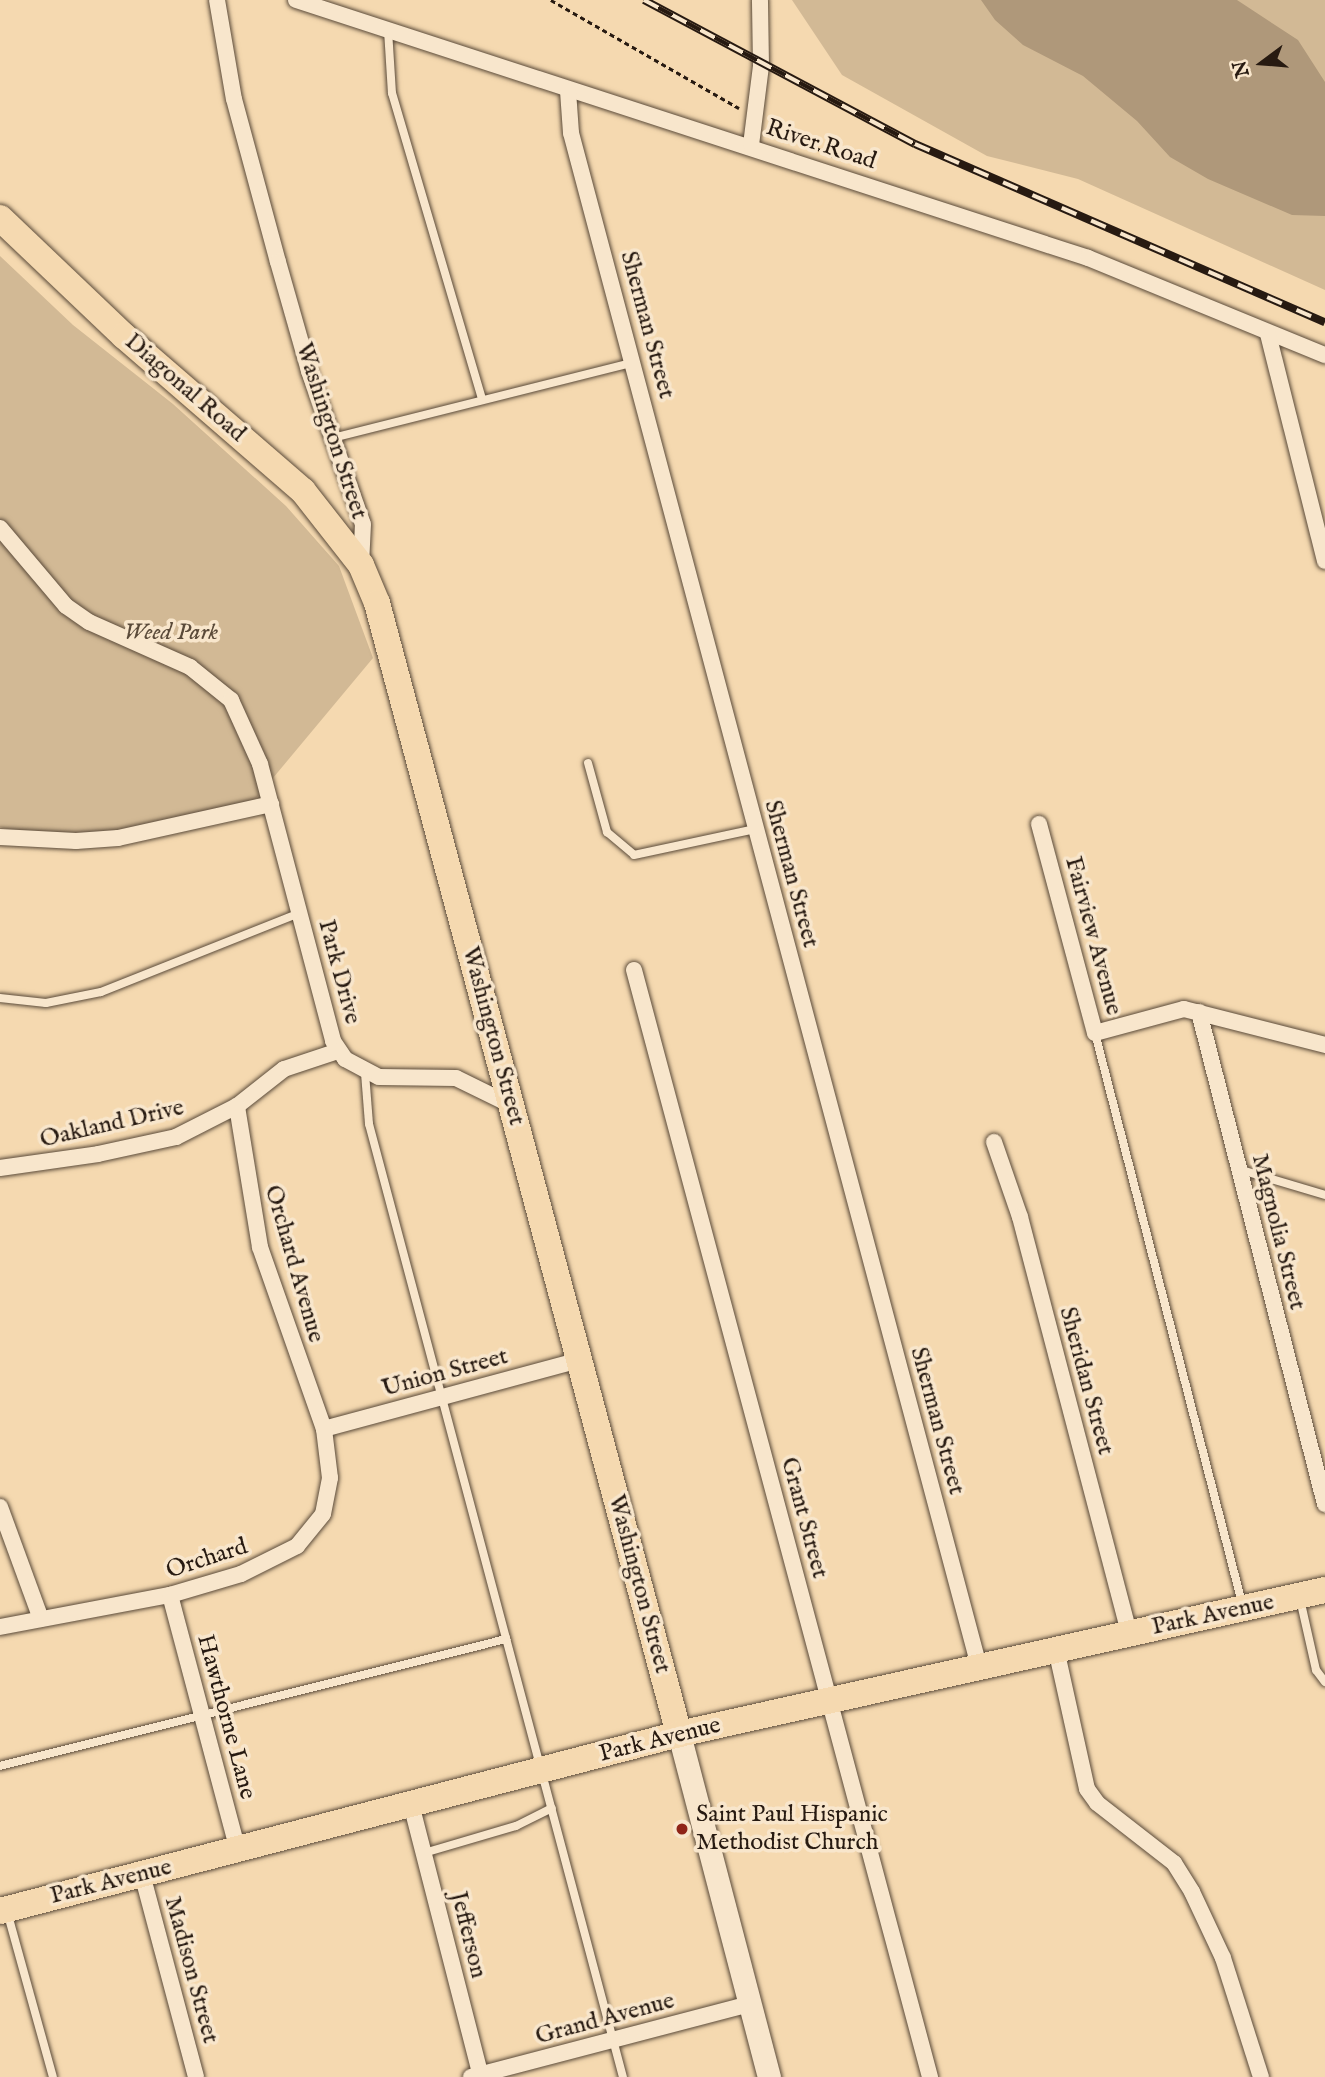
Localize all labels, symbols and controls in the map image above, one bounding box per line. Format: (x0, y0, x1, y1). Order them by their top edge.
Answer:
north arrow (1227, 28, 1297, 98)
text: N (1228, 58, 1256, 80)
street label: River Road (762, 114, 880, 176)
street label: Sherman Street (613, 248, 681, 402)
street label: Diagonal Road (119, 328, 251, 448)
street label: Washington Street (289, 339, 373, 523)
park label: Weed Park (124, 619, 218, 647)
street label: Sherman Street (757, 797, 825, 951)
street label: Fairview Avenue (1058, 854, 1128, 1018)
street label: Park Drive (311, 917, 367, 1027)
street label: Washington Street (455, 943, 531, 1129)
street label: Oakland Drive (37, 1093, 187, 1155)
street label: Magnolia Street (1245, 1151, 1311, 1313)
street label: Orchard Avenue (258, 1182, 330, 1346)
street label: Sheridan Street (1052, 1304, 1120, 1458)
street label: Union Street (379, 1342, 511, 1404)
street label: Sherman Street (903, 1344, 971, 1498)
street label: Grant Street (774, 1454, 834, 1582)
street label: Washington Street (601, 1491, 677, 1677)
street label: Orchard (163, 1532, 251, 1586)
street label: Park Avenue (1149, 1588, 1277, 1642)
street label: Hawthorne Lane (190, 1632, 262, 1802)
street label: Park Avenue (596, 1711, 724, 1769)
place label: Saint Paul Hispanic Methodist Church (696, 1801, 888, 1857)
marker: Saint Paul Hispanic Methodist Church (674, 1821, 690, 1837)
street label: Park Avenue (47, 1853, 175, 1911)
street label: Jefferson (443, 1889, 493, 1981)
street label: Madison Street (158, 1893, 224, 2047)
street label: Grand Avenue (532, 1987, 678, 2051)

